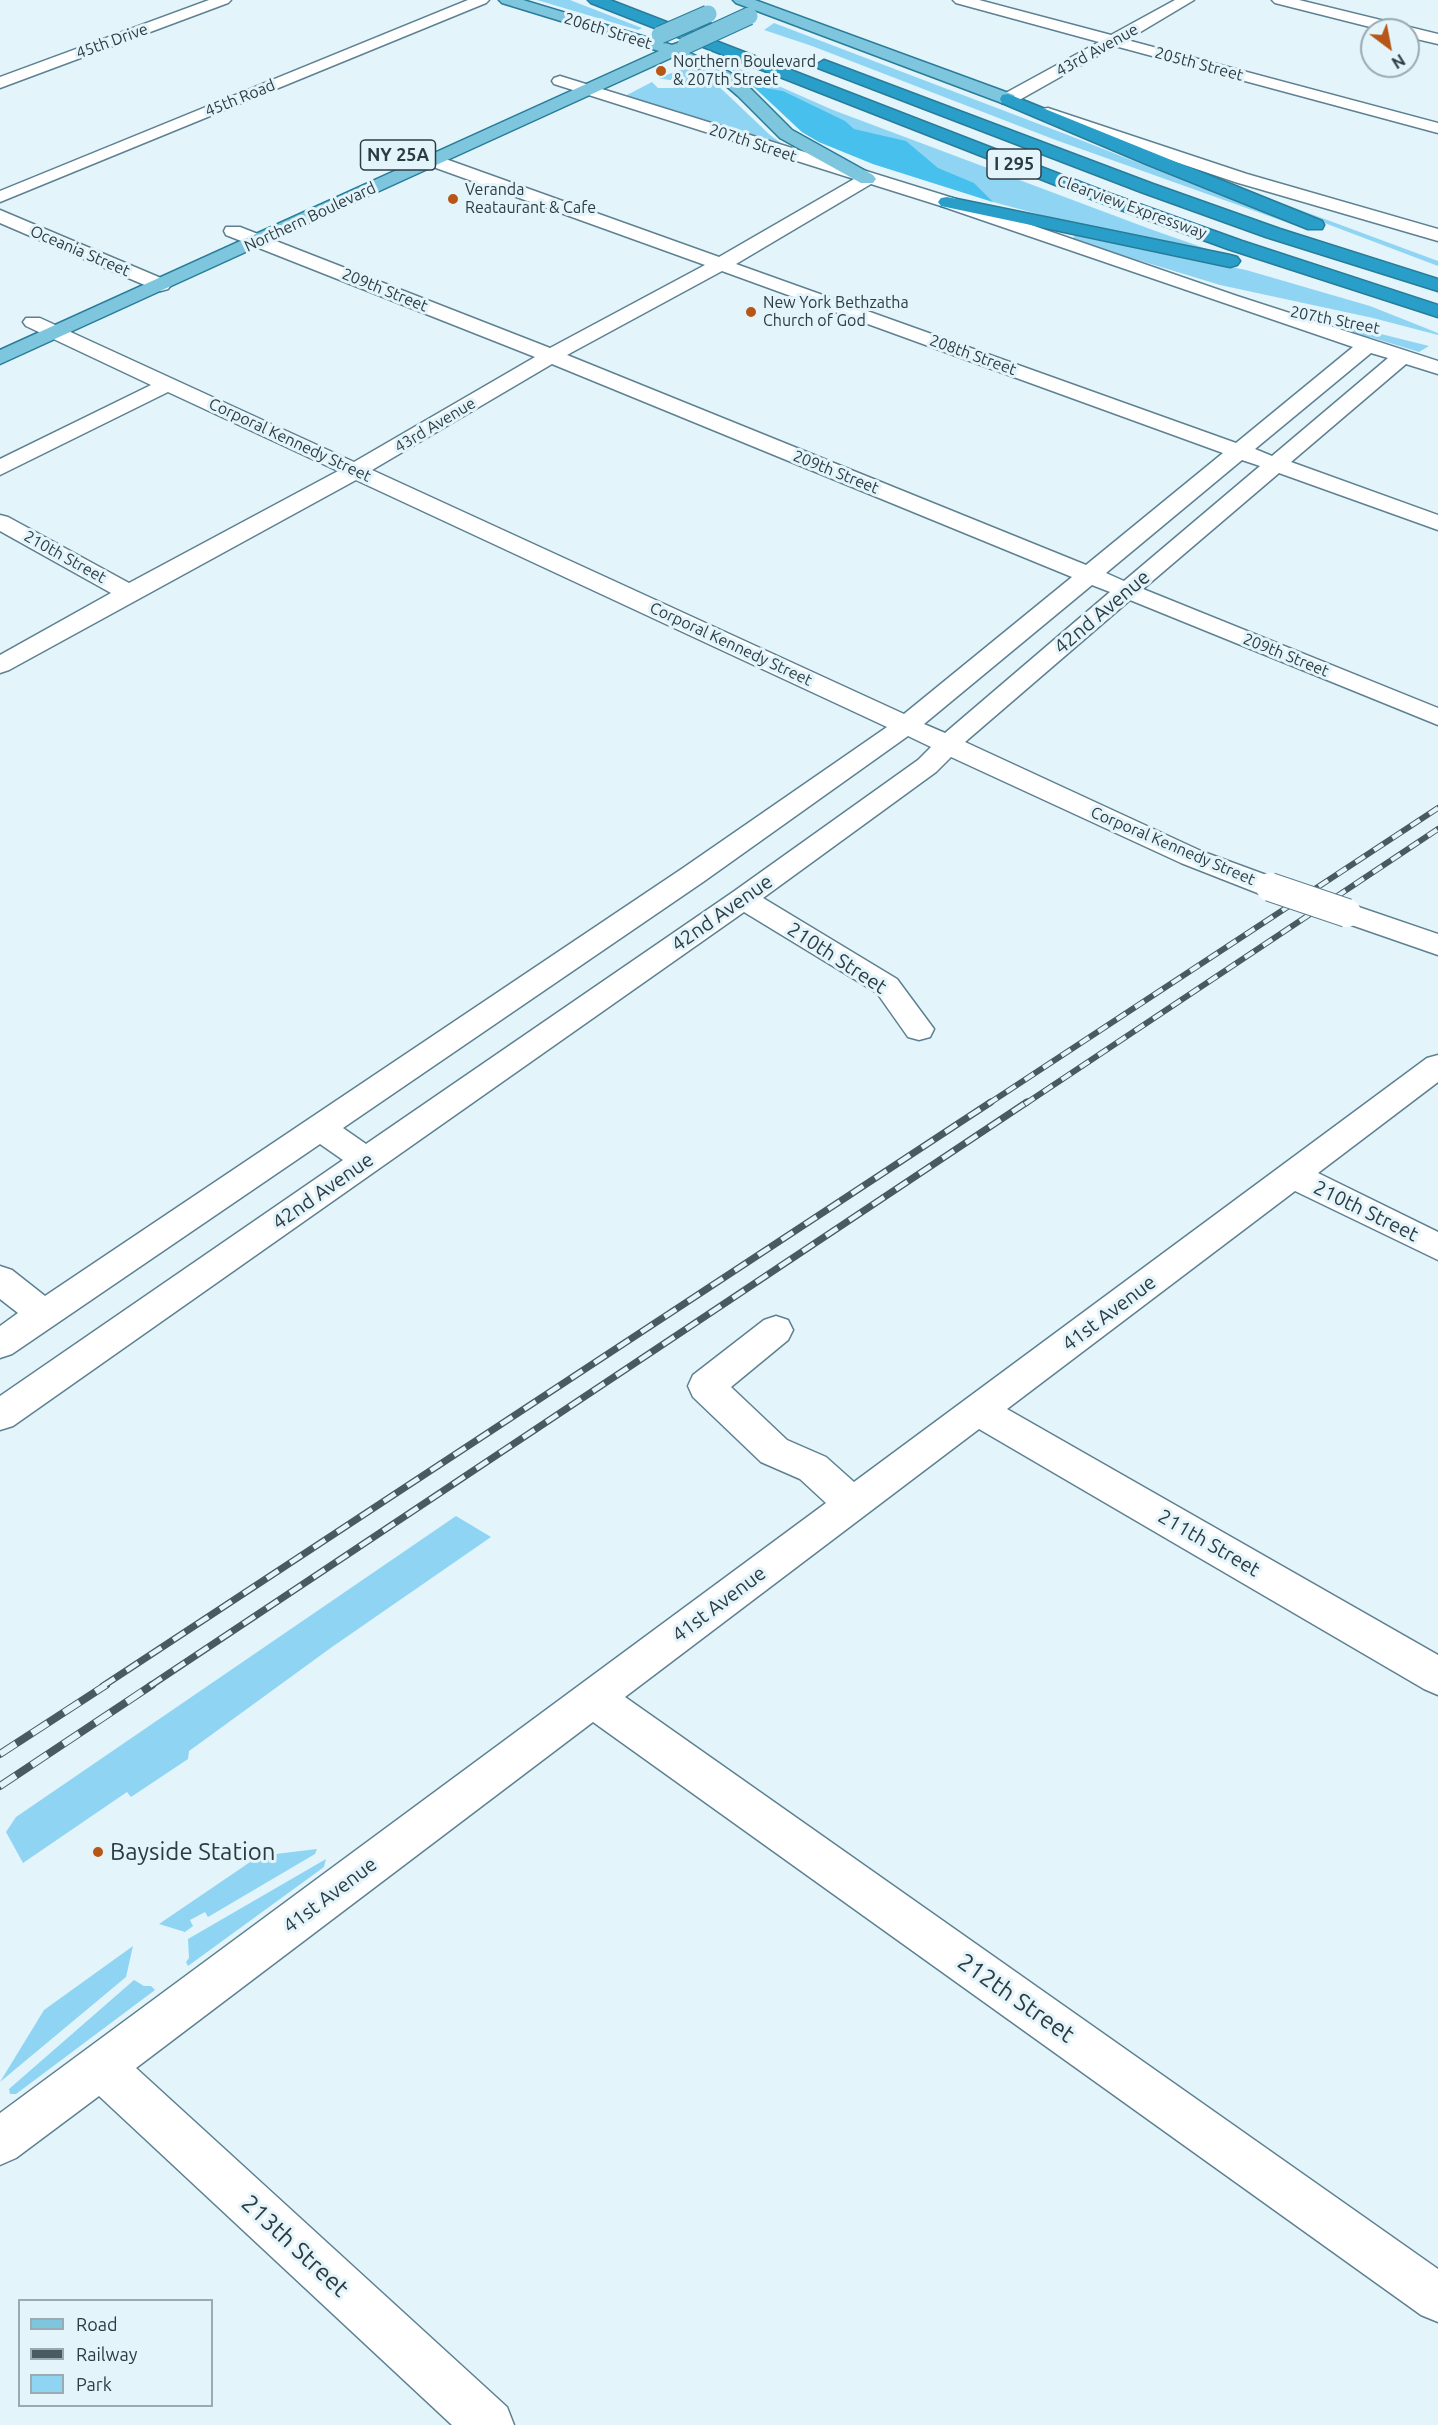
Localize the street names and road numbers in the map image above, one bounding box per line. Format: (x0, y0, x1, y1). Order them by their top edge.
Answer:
street label: 206th Street (562, 9, 654, 53)
street label: 45th Drive (73, 19, 151, 63)
street label: 43rd Avenue (1053, 20, 1141, 80)
street label: 205th Street (1153, 43, 1245, 85)
street label: 45th Road (202, 75, 278, 121)
street label: 207th Street (707, 120, 799, 166)
road number: NY 25A (360, 140, 436, 170)
road number: I 295 (987, 149, 1041, 179)
street label: Clearview Expressway (1055, 171, 1209, 243)
street label: Northern Boulevard (241, 178, 379, 256)
street label: Oceania Street (27, 221, 133, 281)
street label: 209th Street (339, 264, 431, 316)
street label: 207th Street (1289, 302, 1381, 338)
street label: 208th Street (927, 330, 1019, 380)
street label: 43rd Avenue (391, 393, 479, 457)
street label: Corporal Kennedy Street (206, 394, 374, 486)
street label: 209th Street (790, 446, 882, 498)
street label: 210th Street (21, 527, 109, 587)
street label: 42nd Avenue (1049, 565, 1155, 659)
street label: Corporal Kennedy Street (647, 598, 815, 690)
street label: 209th Street (1240, 629, 1332, 681)
street label: Corporal Kennedy Street (1088, 803, 1258, 889)
street label: 42nd Avenue (667, 869, 777, 957)
street label: 210th Street (783, 917, 891, 999)
street label: 42nd Avenue (268, 1147, 378, 1235)
street label: 210th Street (1310, 1175, 1422, 1247)
street label: 41st Avenue (1057, 1270, 1161, 1356)
street label: 211th Street (1154, 1504, 1264, 1582)
street label: 41st Avenue (667, 1561, 771, 1647)
street label: 41st Avenue (278, 1852, 382, 1938)
street label: 212th Street (952, 1947, 1080, 2049)
street label: 213th Street (235, 2189, 355, 2303)

